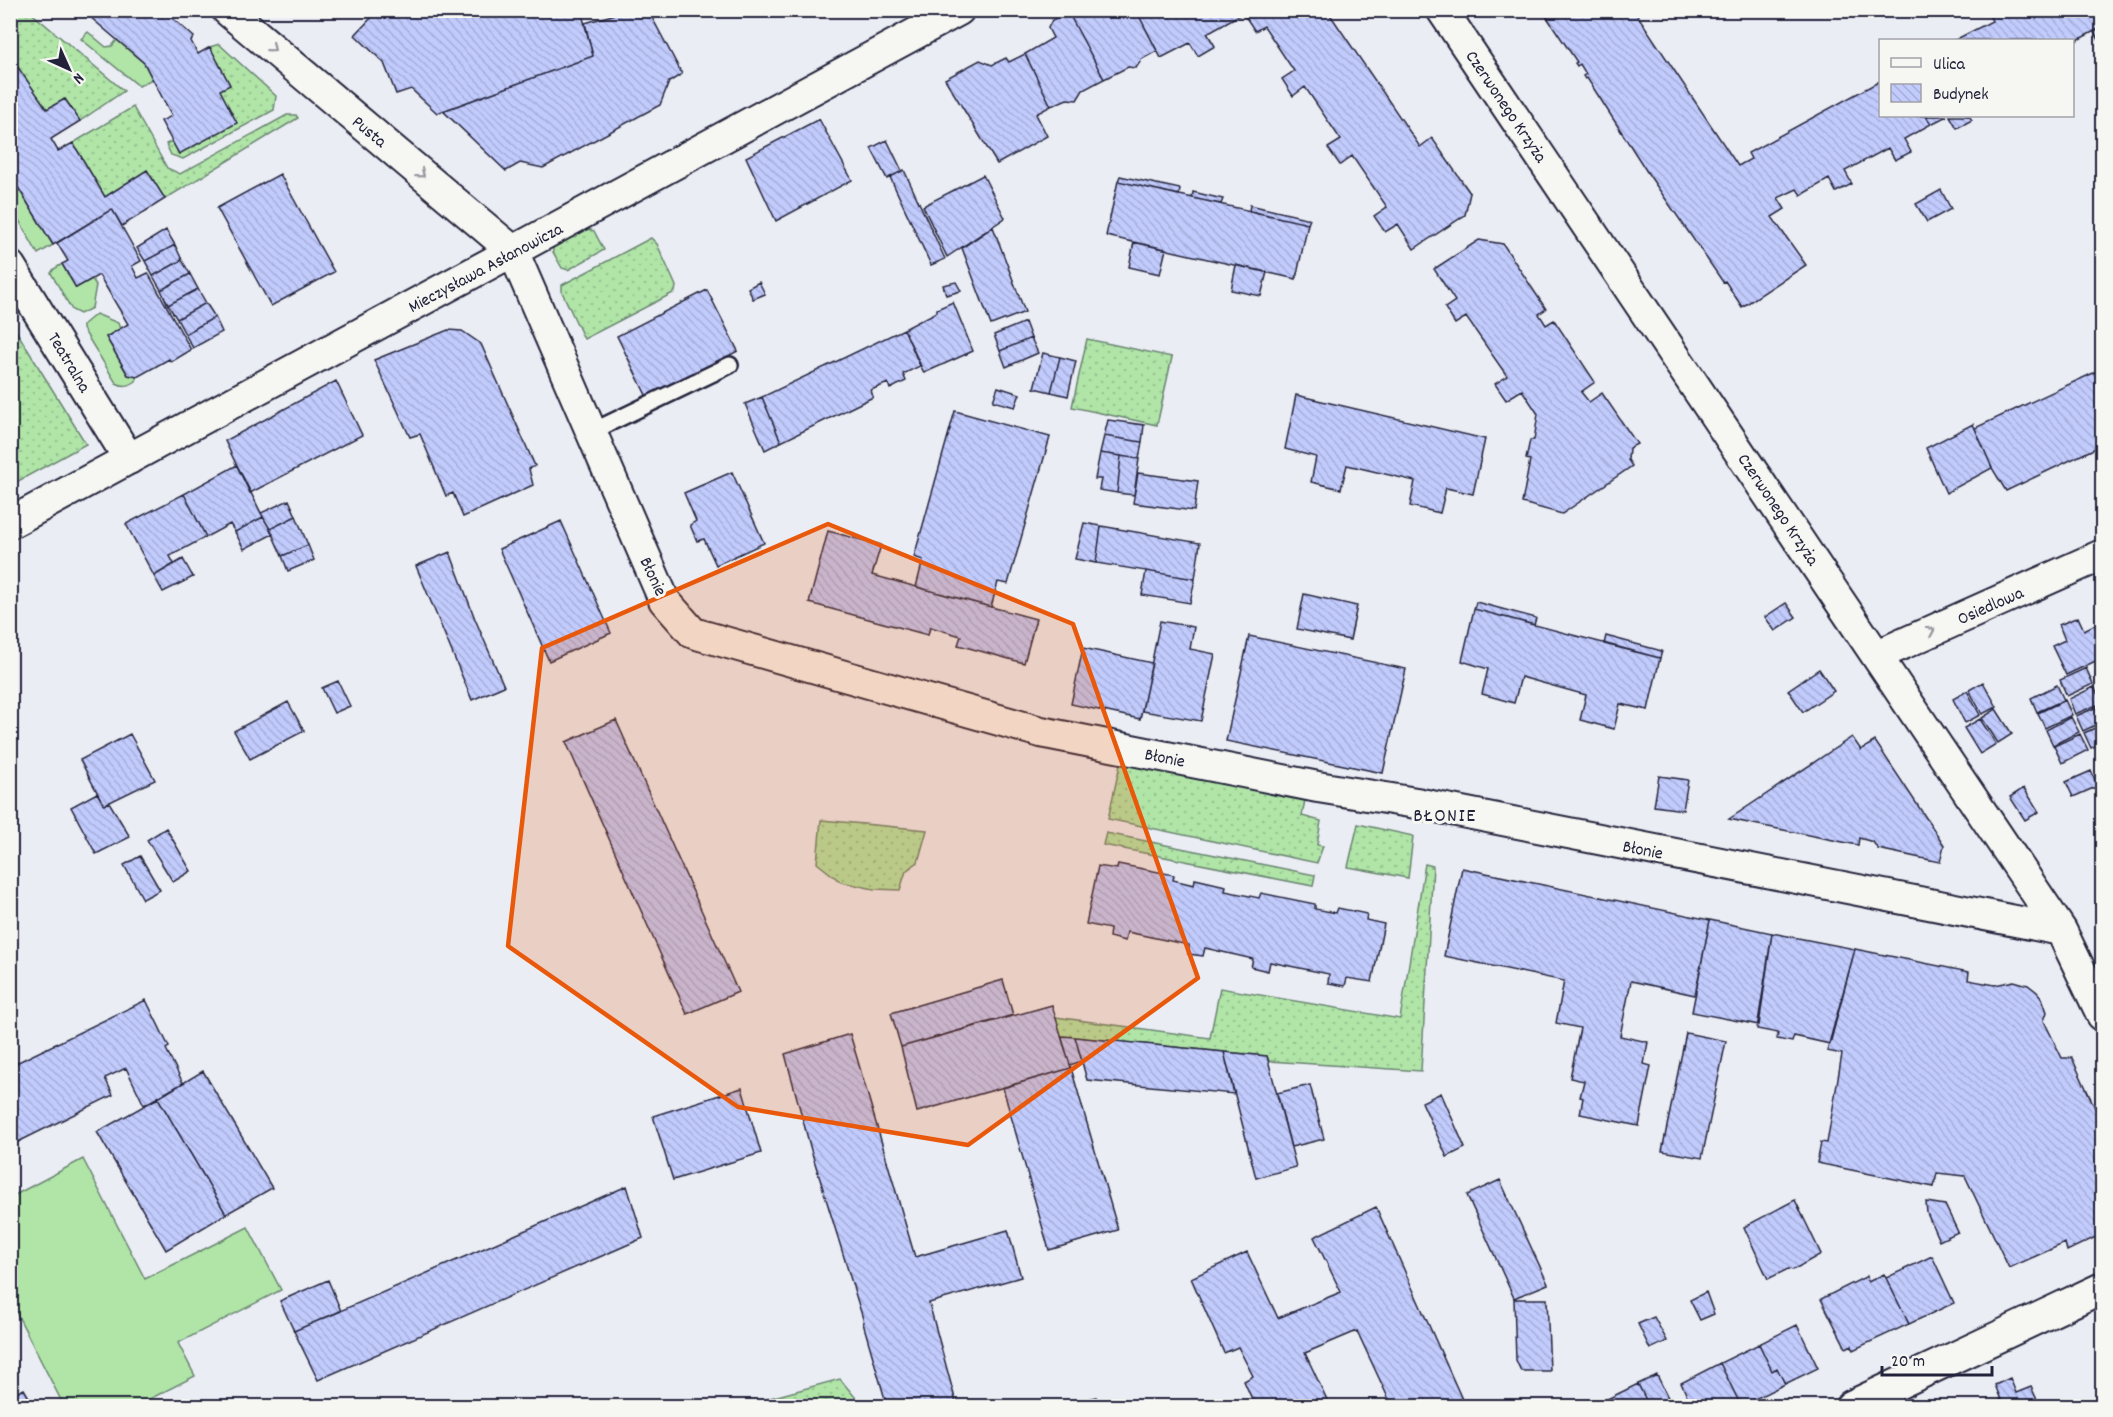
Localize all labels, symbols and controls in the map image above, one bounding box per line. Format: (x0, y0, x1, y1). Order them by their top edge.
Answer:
north arrow (39, 39, 99, 99)
legend (1879, 39, 2074, 117)
one-way arrow (265, 41, 276, 52)
street label: Czerwonego Krzyża (1458, 46, 1552, 169)
text: Ulica (1933, 53, 1965, 78)
text: N (67, 67, 89, 89)
text: Budynek (1933, 83, 1989, 108)
street label: Pusta (346, 111, 392, 155)
one-way arrow (414, 167, 425, 178)
street label: Mieczysława Asłanowicza (404, 218, 568, 321)
street label: Teatralna (40, 328, 96, 399)
street label: Czerwonego Krzyża (1730, 449, 1824, 572)
street label: Błonie (632, 553, 672, 601)
street label: Osiedlowa (1954, 581, 2029, 633)
one-way arrow (1925, 627, 1936, 639)
street label: Błonie (1142, 743, 1187, 776)
district label: BŁONIE (1413, 803, 1477, 831)
street label: Błonie (1620, 835, 1665, 868)
scale bar (1882, 1339, 1992, 1377)
text: 20 m (1891, 1350, 1925, 1375)

